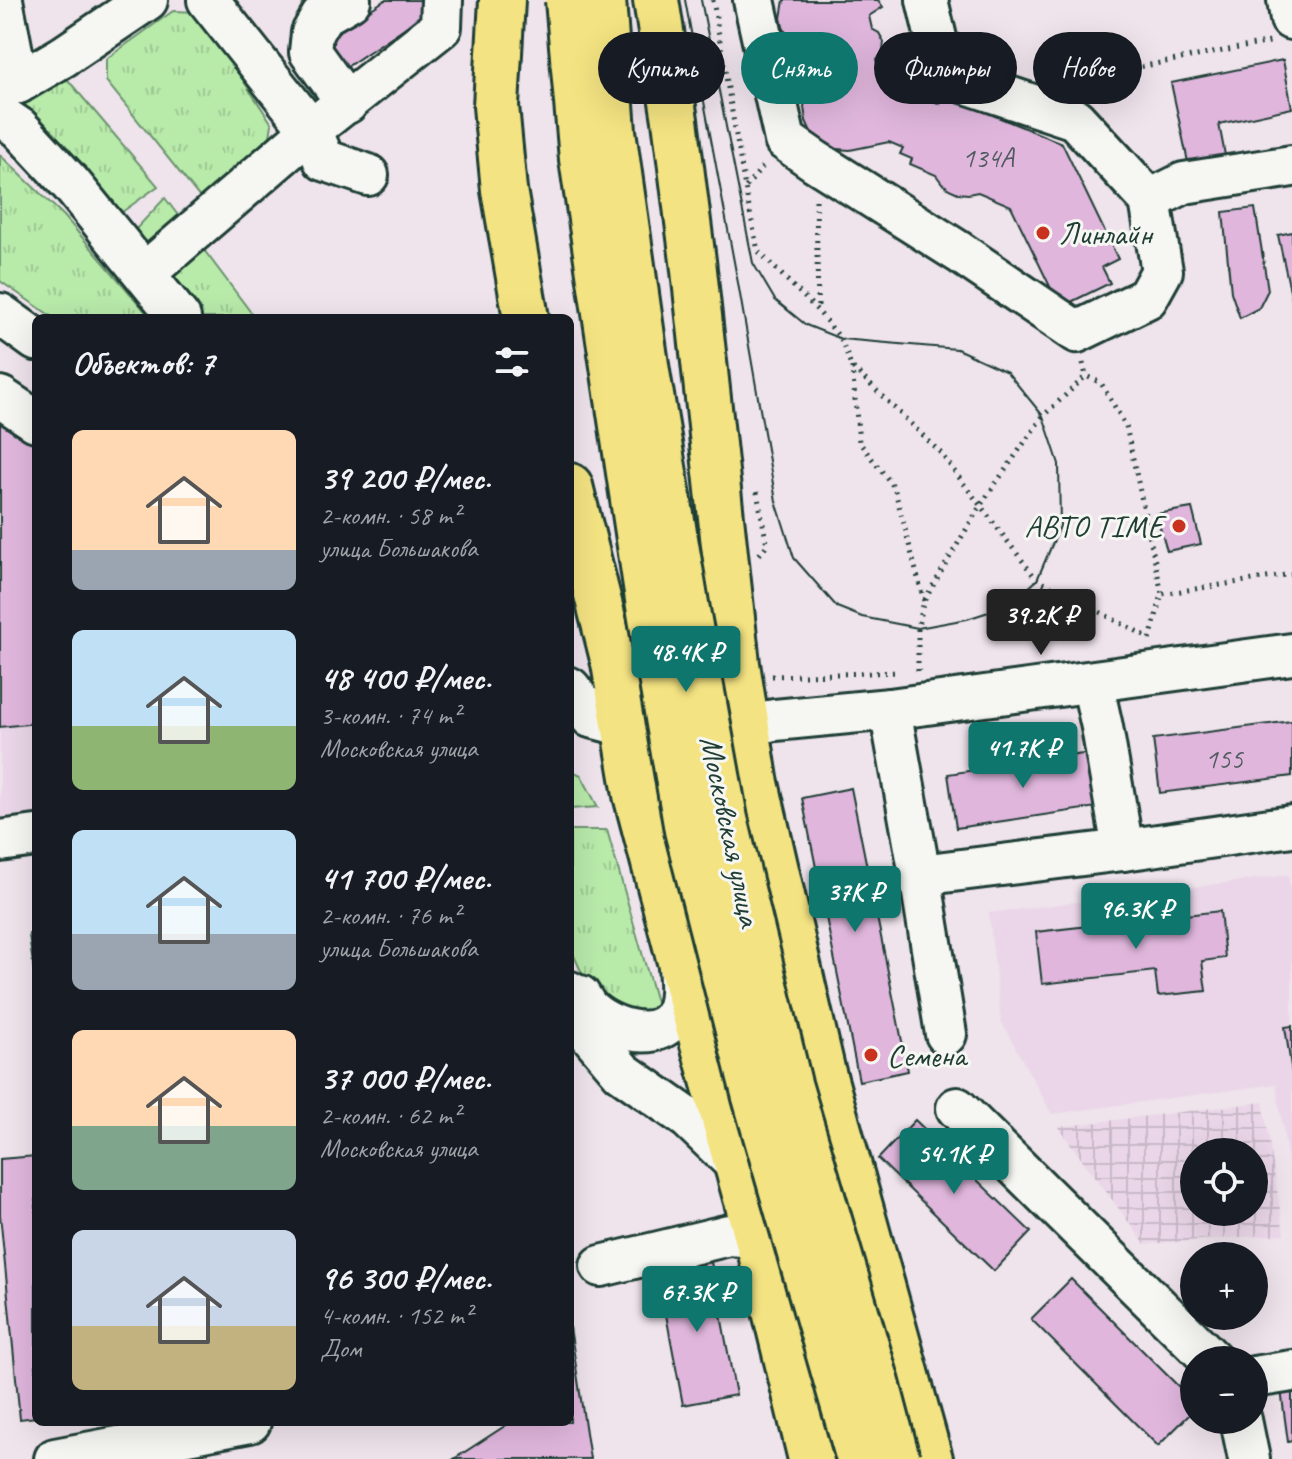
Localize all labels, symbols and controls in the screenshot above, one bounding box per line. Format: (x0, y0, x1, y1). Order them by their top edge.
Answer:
chip: Купить (598, 32, 725, 104)
chip: Снять (741, 32, 858, 104)
chip: Фильтры (874, 32, 1017, 104)
chip: Новое (1033, 32, 1142, 104)
house number: 134А (962, 140, 1016, 175)
place label: Линлайн (1059, 213, 1154, 254)
marker: Линлайн (1034, 224, 1052, 242)
icon: filters (490, 340, 534, 384)
text: Объектов: 7 (72, 341, 214, 384)
text: 39 200 ₽/мес. (320, 456, 491, 499)
icon: home (136, 462, 232, 558)
text: 2-комн. · 58 m² (320, 499, 460, 532)
place label: АВТО TIME (1025, 506, 1167, 547)
marker: АВТО TIME (1170, 517, 1188, 535)
text: улица Большакова (320, 532, 477, 565)
pin: 39.2K ₽ (967, 589, 1115, 657)
text: 39.2K ₽ (1005, 598, 1077, 631)
pin: 48.4K ₽ (612, 626, 760, 694)
text: 48.4K ₽ (649, 635, 723, 668)
text: 48 400 ₽/мес. (320, 656, 491, 699)
icon: home (136, 662, 232, 758)
text: 3-комн. · 74 m² (320, 699, 460, 732)
pin: 41.7K ₽ (949, 722, 1097, 790)
text: 41.7K ₽ (986, 731, 1060, 764)
text: Московская улица (320, 732, 477, 765)
street label: Московская улица (690, 732, 771, 932)
house number: 155 (1205, 741, 1244, 776)
text: 41 700 ₽/мес. (320, 856, 491, 899)
icon: home (136, 862, 232, 958)
pin: 37K ₽ (799, 866, 911, 934)
text: 37K ₽ (827, 875, 883, 908)
pin: 96.3K ₽ (1062, 883, 1210, 951)
text: 96.3K ₽ (1099, 892, 1173, 925)
text: 2-комн. · 76 m² (320, 899, 460, 932)
text: улица Большакова (320, 932, 477, 965)
place label: Семена (887, 1035, 969, 1076)
marker: Семена (862, 1046, 880, 1064)
text: 37 000 ₽/мес. (320, 1056, 491, 1099)
icon: home (136, 1062, 232, 1158)
text: 2-комн. · 62 m² (320, 1099, 460, 1132)
pin: 54.1K ₽ (880, 1128, 1028, 1196)
text: Московская улица (320, 1132, 477, 1165)
text: 54.1K ₽ (918, 1137, 990, 1170)
map controls (1180, 1138, 1268, 1434)
button: locate (1180, 1138, 1268, 1226)
button: + (1180, 1242, 1268, 1330)
text: 96 300 ₽/мес. (320, 1256, 492, 1299)
icon: home (136, 1262, 232, 1358)
pin: 67.3K ₽ (623, 1266, 771, 1334)
text: 67.3K ₽ (660, 1275, 734, 1308)
text: 4-комн. · 152 m² (320, 1299, 472, 1332)
text: Дом (320, 1332, 362, 1365)
button: − (1180, 1346, 1268, 1434)

